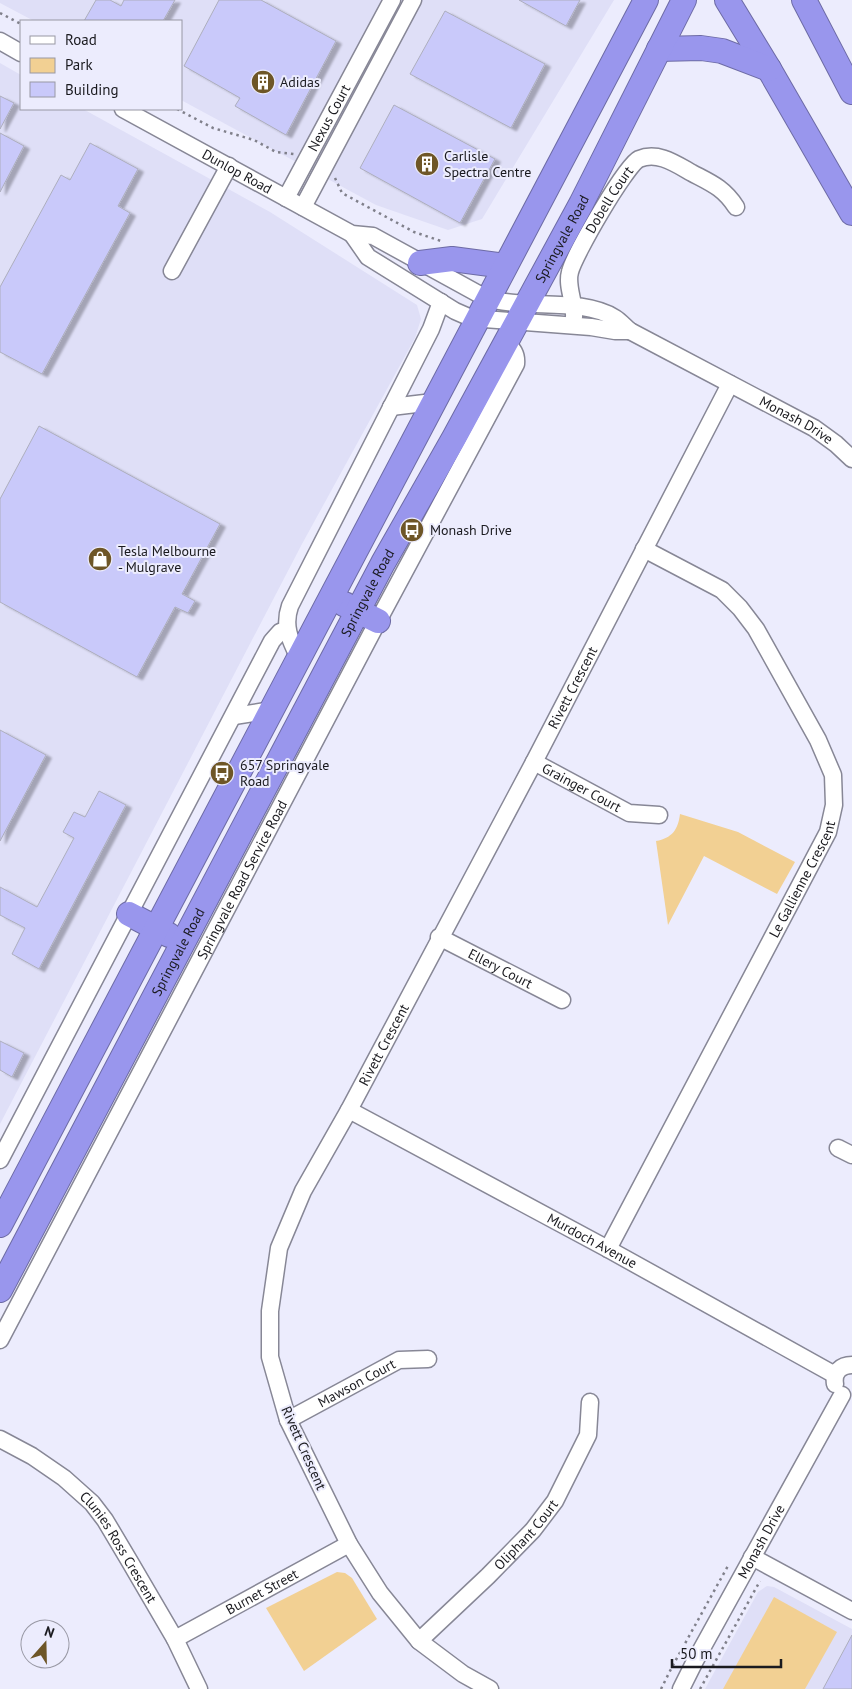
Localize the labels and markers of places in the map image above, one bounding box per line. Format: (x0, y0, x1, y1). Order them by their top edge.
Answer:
building icon: Adidas (250, 69, 276, 95)
place label: Adidas (280, 73, 320, 91)
place label: Carlisle Spectra Centre (444, 147, 531, 181)
building icon: Carlisle Spectra Centre (414, 151, 440, 177)
bus stop icon: Monash Drive (399, 517, 425, 543)
place label: Monash Drive (430, 521, 512, 539)
place label: Tesla Melbourne - Mulgrave (118, 542, 216, 576)
shop icon: Tesla Melbourne - Mulgrave (87, 546, 113, 572)
place label: 657 Springvale Road (240, 756, 329, 790)
bus stop icon: 657 Springvale Road (209, 760, 235, 786)

